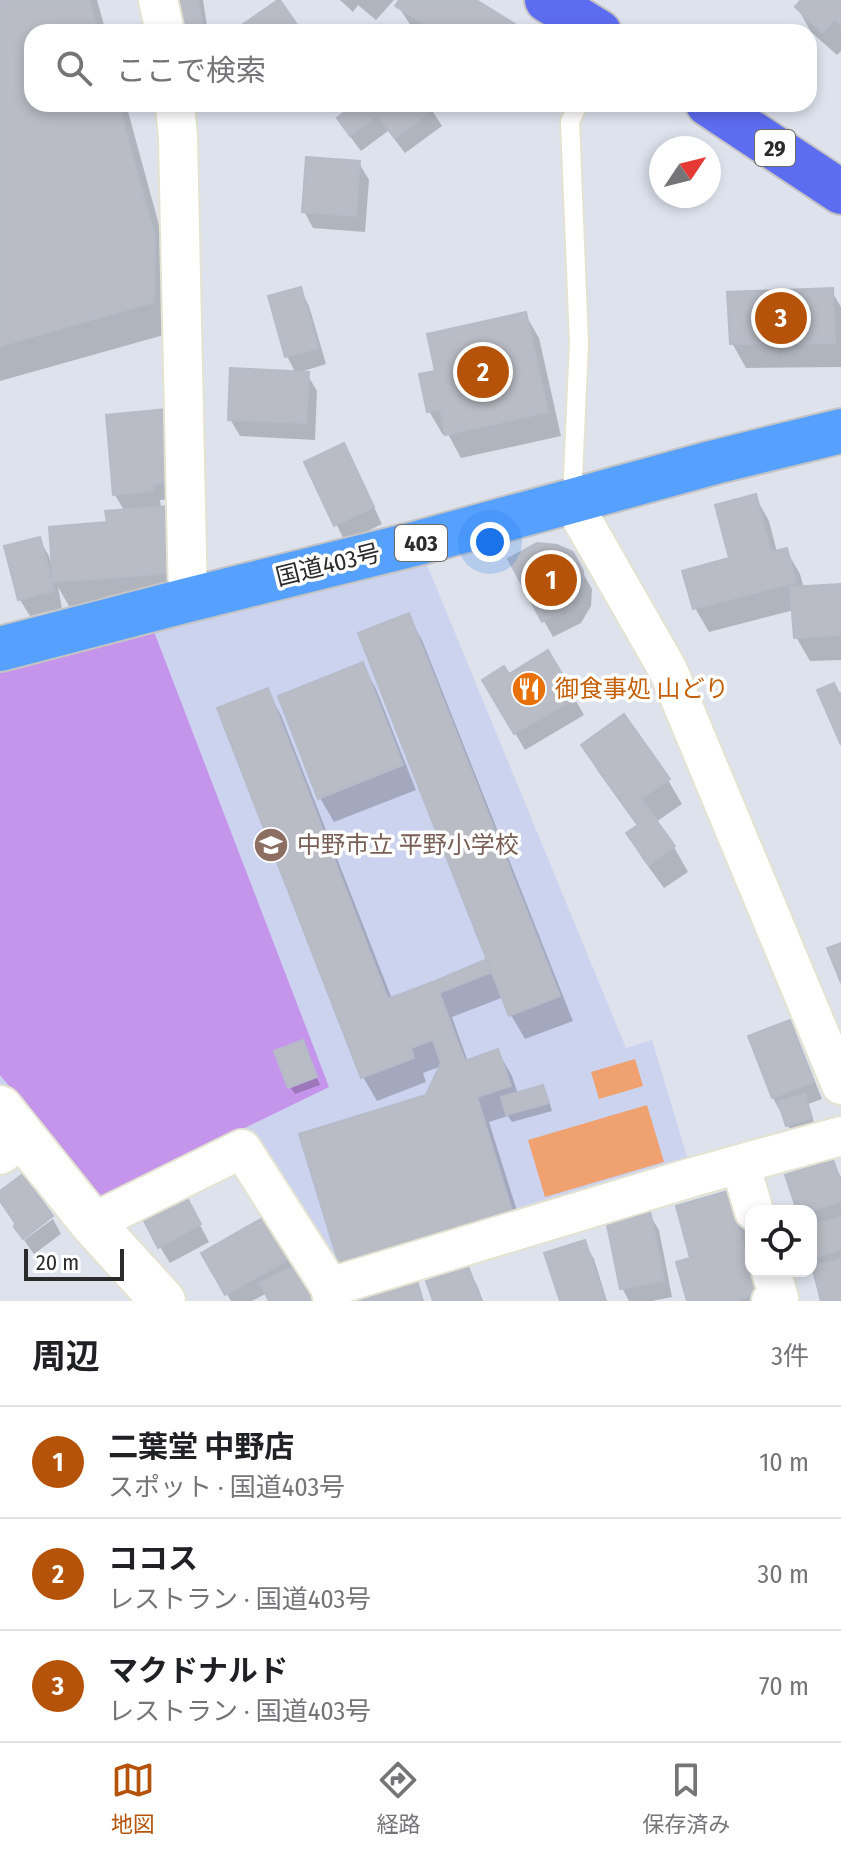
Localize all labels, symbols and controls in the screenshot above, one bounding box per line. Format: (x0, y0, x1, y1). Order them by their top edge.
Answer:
search box (24, 24, 817, 112)
icon: search (52, 46, 96, 90)
text: ここで検索 (116, 53, 266, 89)
road number: 29 (755, 130, 795, 166)
north arrow (649, 136, 721, 208)
pin: 3 (755, 288, 807, 348)
pin: 2 (457, 342, 509, 402)
your location (470, 522, 510, 562)
road number: 403 (395, 525, 447, 561)
street label: 国道403号 (273, 539, 383, 591)
pin: 1 (525, 550, 577, 610)
restaurant icon: 御食事処 山どり (510, 670, 548, 708)
place label: 御食事処 山どり (555, 675, 729, 703)
school or university icon: 中野市立 平野小学校 (252, 826, 290, 864)
place label: 中野市立 平野小学校 (297, 831, 519, 859)
map controls (745, 1205, 817, 1277)
button: locate (745, 1205, 817, 1277)
scale bar (24, 1245, 124, 1281)
text: 20 m (36, 1249, 79, 1276)
text: 周辺 (32, 1336, 100, 1377)
text: 3件 (771, 1341, 809, 1372)
text: 二葉堂 中野店 (108, 1429, 294, 1465)
text: 1 (53, 1447, 64, 1478)
text: 10 m (759, 1447, 809, 1478)
text: スポット · 国道403号 (108, 1472, 345, 1503)
text: ココス (108, 1541, 198, 1577)
text: 2 (52, 1559, 64, 1590)
text: 30 m (758, 1559, 809, 1590)
text: レストラン · 国道403号 (108, 1584, 371, 1615)
text: マクドナルド (108, 1653, 288, 1689)
text: 3 (52, 1671, 64, 1702)
text: 70 m (759, 1671, 809, 1702)
text: レストラン · 国道403号 (108, 1696, 371, 1727)
tab: 地図 (111, 1758, 155, 1838)
tab: 経路 (376, 1758, 420, 1838)
tab: 保存済み (642, 1758, 730, 1838)

